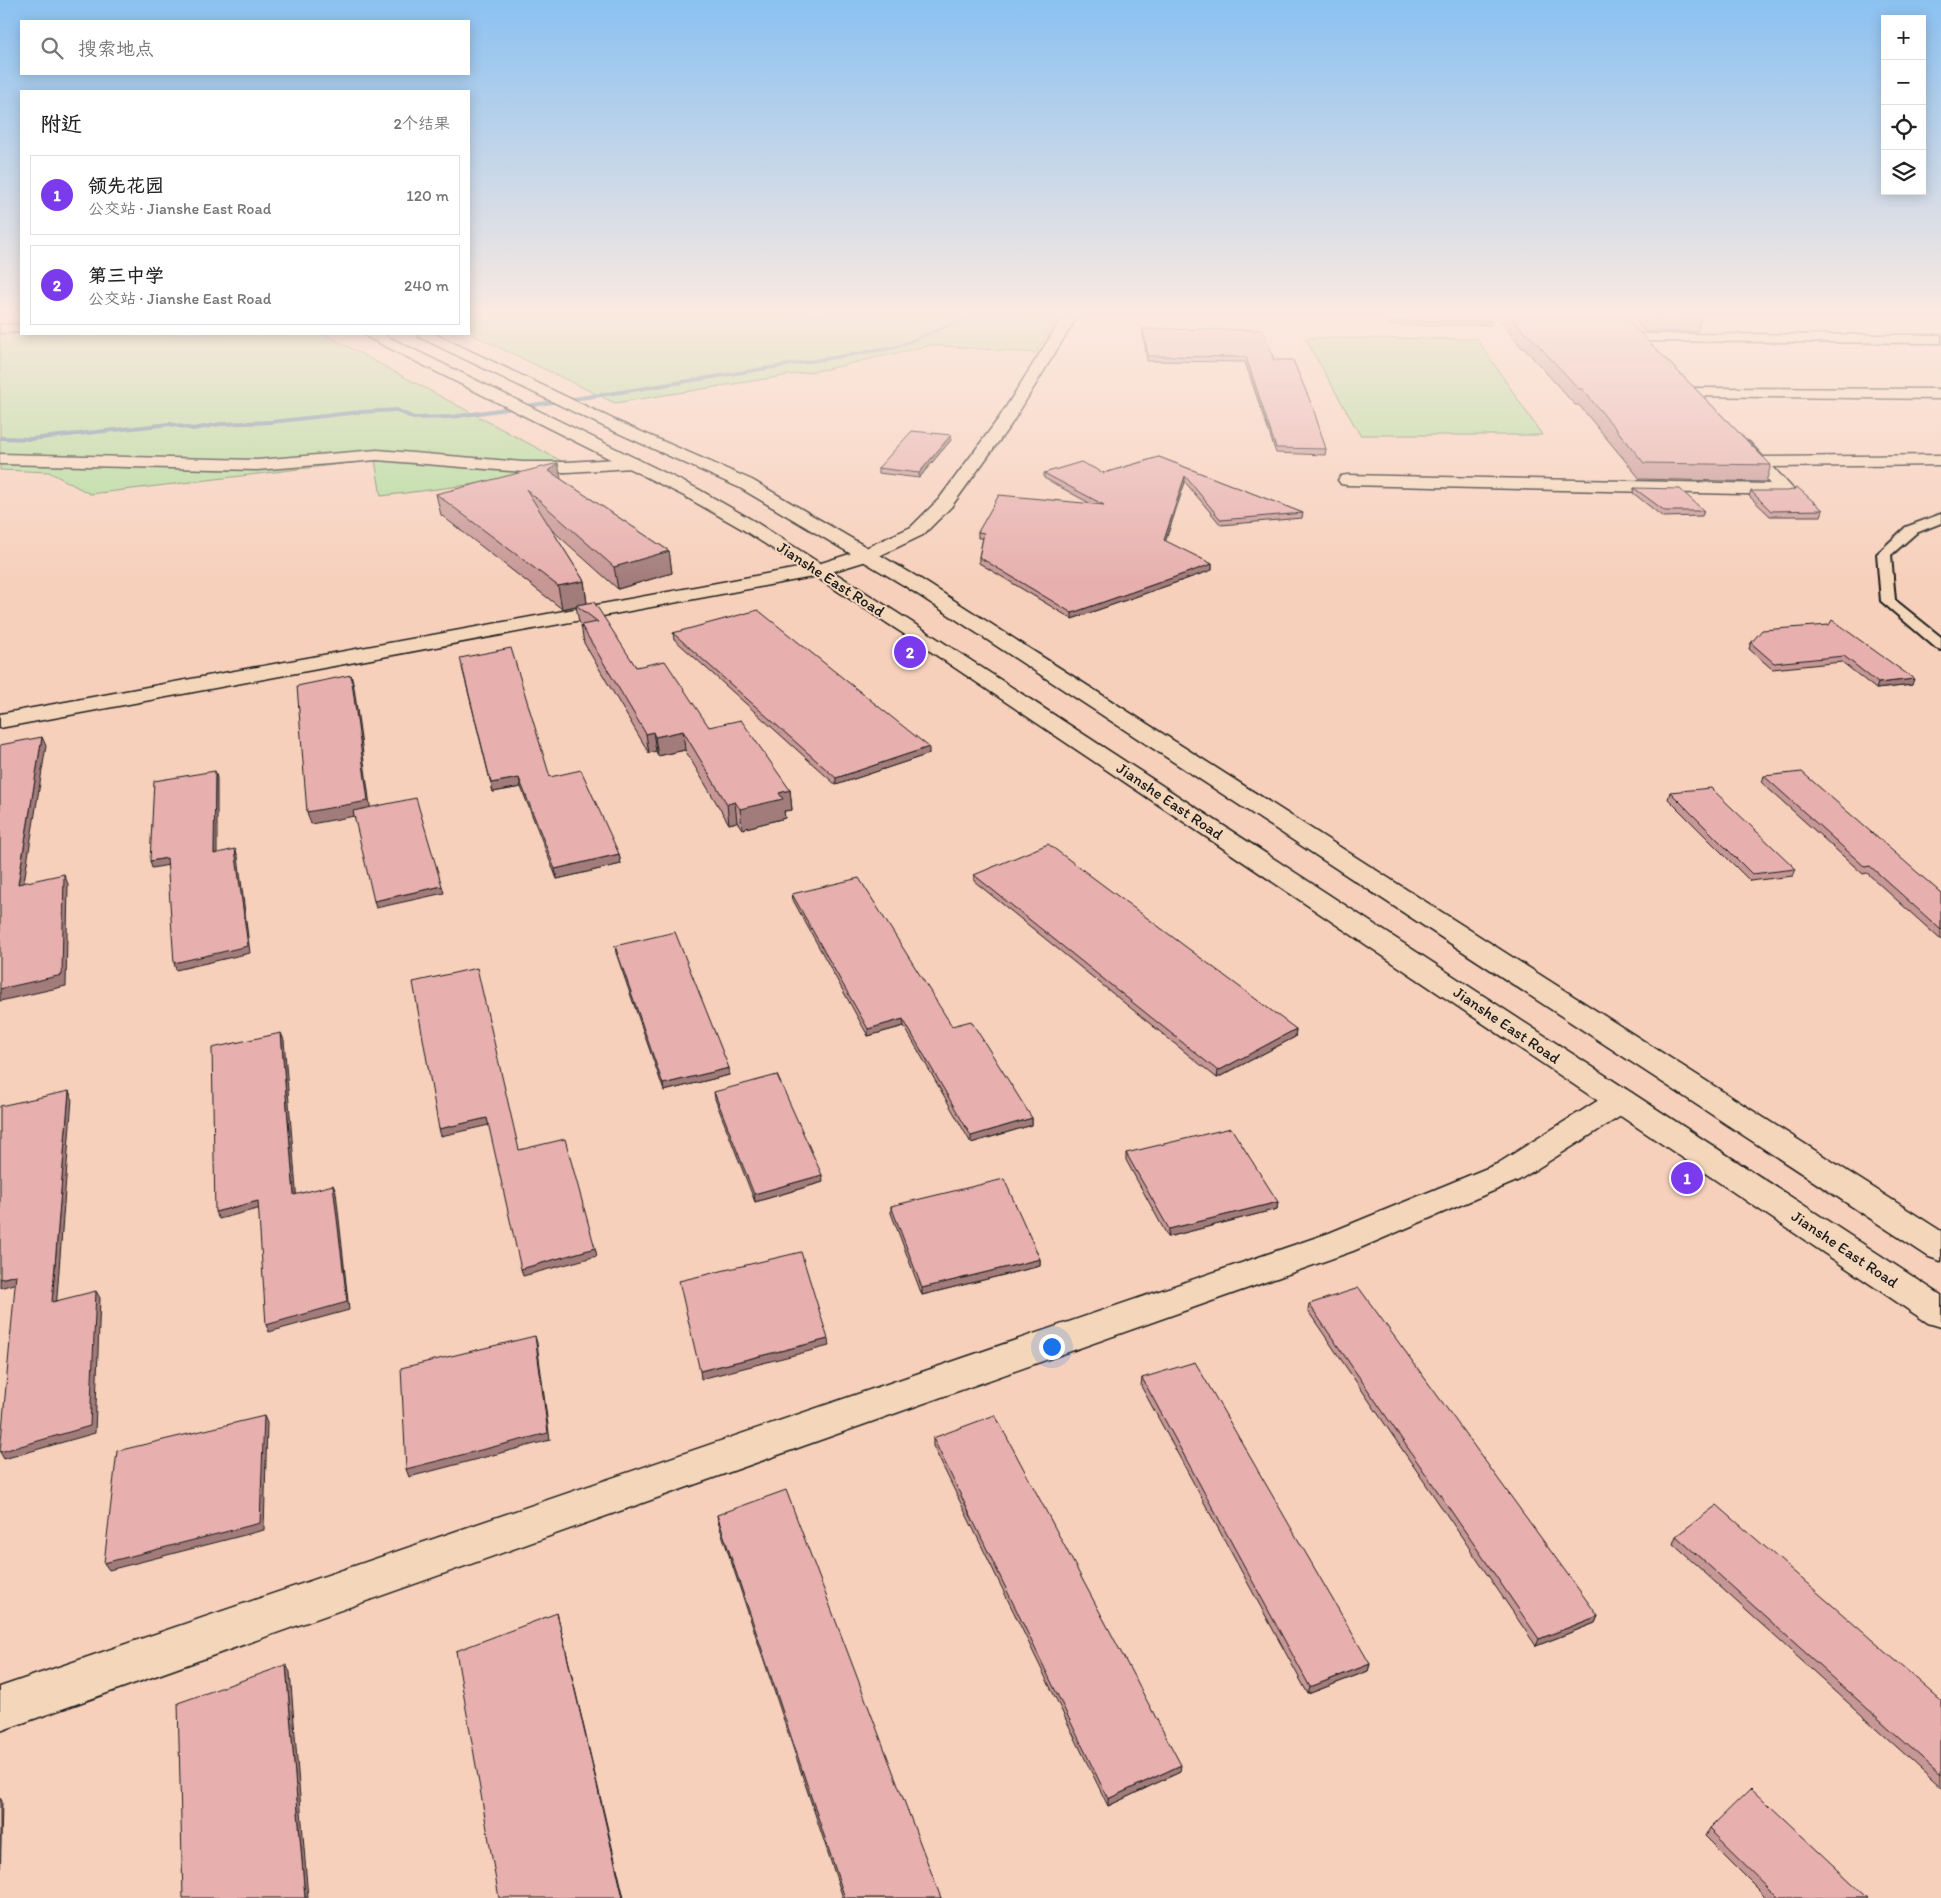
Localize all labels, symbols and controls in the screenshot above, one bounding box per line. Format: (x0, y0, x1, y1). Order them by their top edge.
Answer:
map controls (1881, 15, 1926, 195)
button: + (1881, 15, 1926, 60)
search box (20, 20, 470, 75)
icon: search (38, 34, 66, 62)
text: 搜索地点 (78, 37, 154, 60)
button: − (1881, 60, 1926, 105)
button: locate (1881, 105, 1926, 150)
text: 附近 (40, 111, 82, 136)
text: 2个结果 (394, 114, 450, 133)
button: layers (1881, 150, 1926, 195)
text: 领先花园 (88, 174, 164, 197)
text: 1 (53, 186, 61, 205)
text: 120 m (406, 186, 449, 205)
text: 公交站 · Jianshe East Road (88, 199, 272, 218)
text: 第三中学 (88, 264, 164, 287)
text: 2 (53, 276, 61, 295)
text: 240 m (404, 276, 449, 295)
text: 公交站 · Jianshe East Road (88, 289, 272, 308)
street label: Jianshe East Road (774, 537, 889, 621)
pin: 2 (894, 633, 926, 671)
street label: Jianshe East Road (1113, 758, 1227, 844)
street label: Jianshe East Road (1450, 982, 1564, 1068)
pin: 1 (1671, 1159, 1703, 1197)
street label: Jianshe East Road (1788, 1206, 1902, 1292)
your location (1039, 1334, 1065, 1360)

